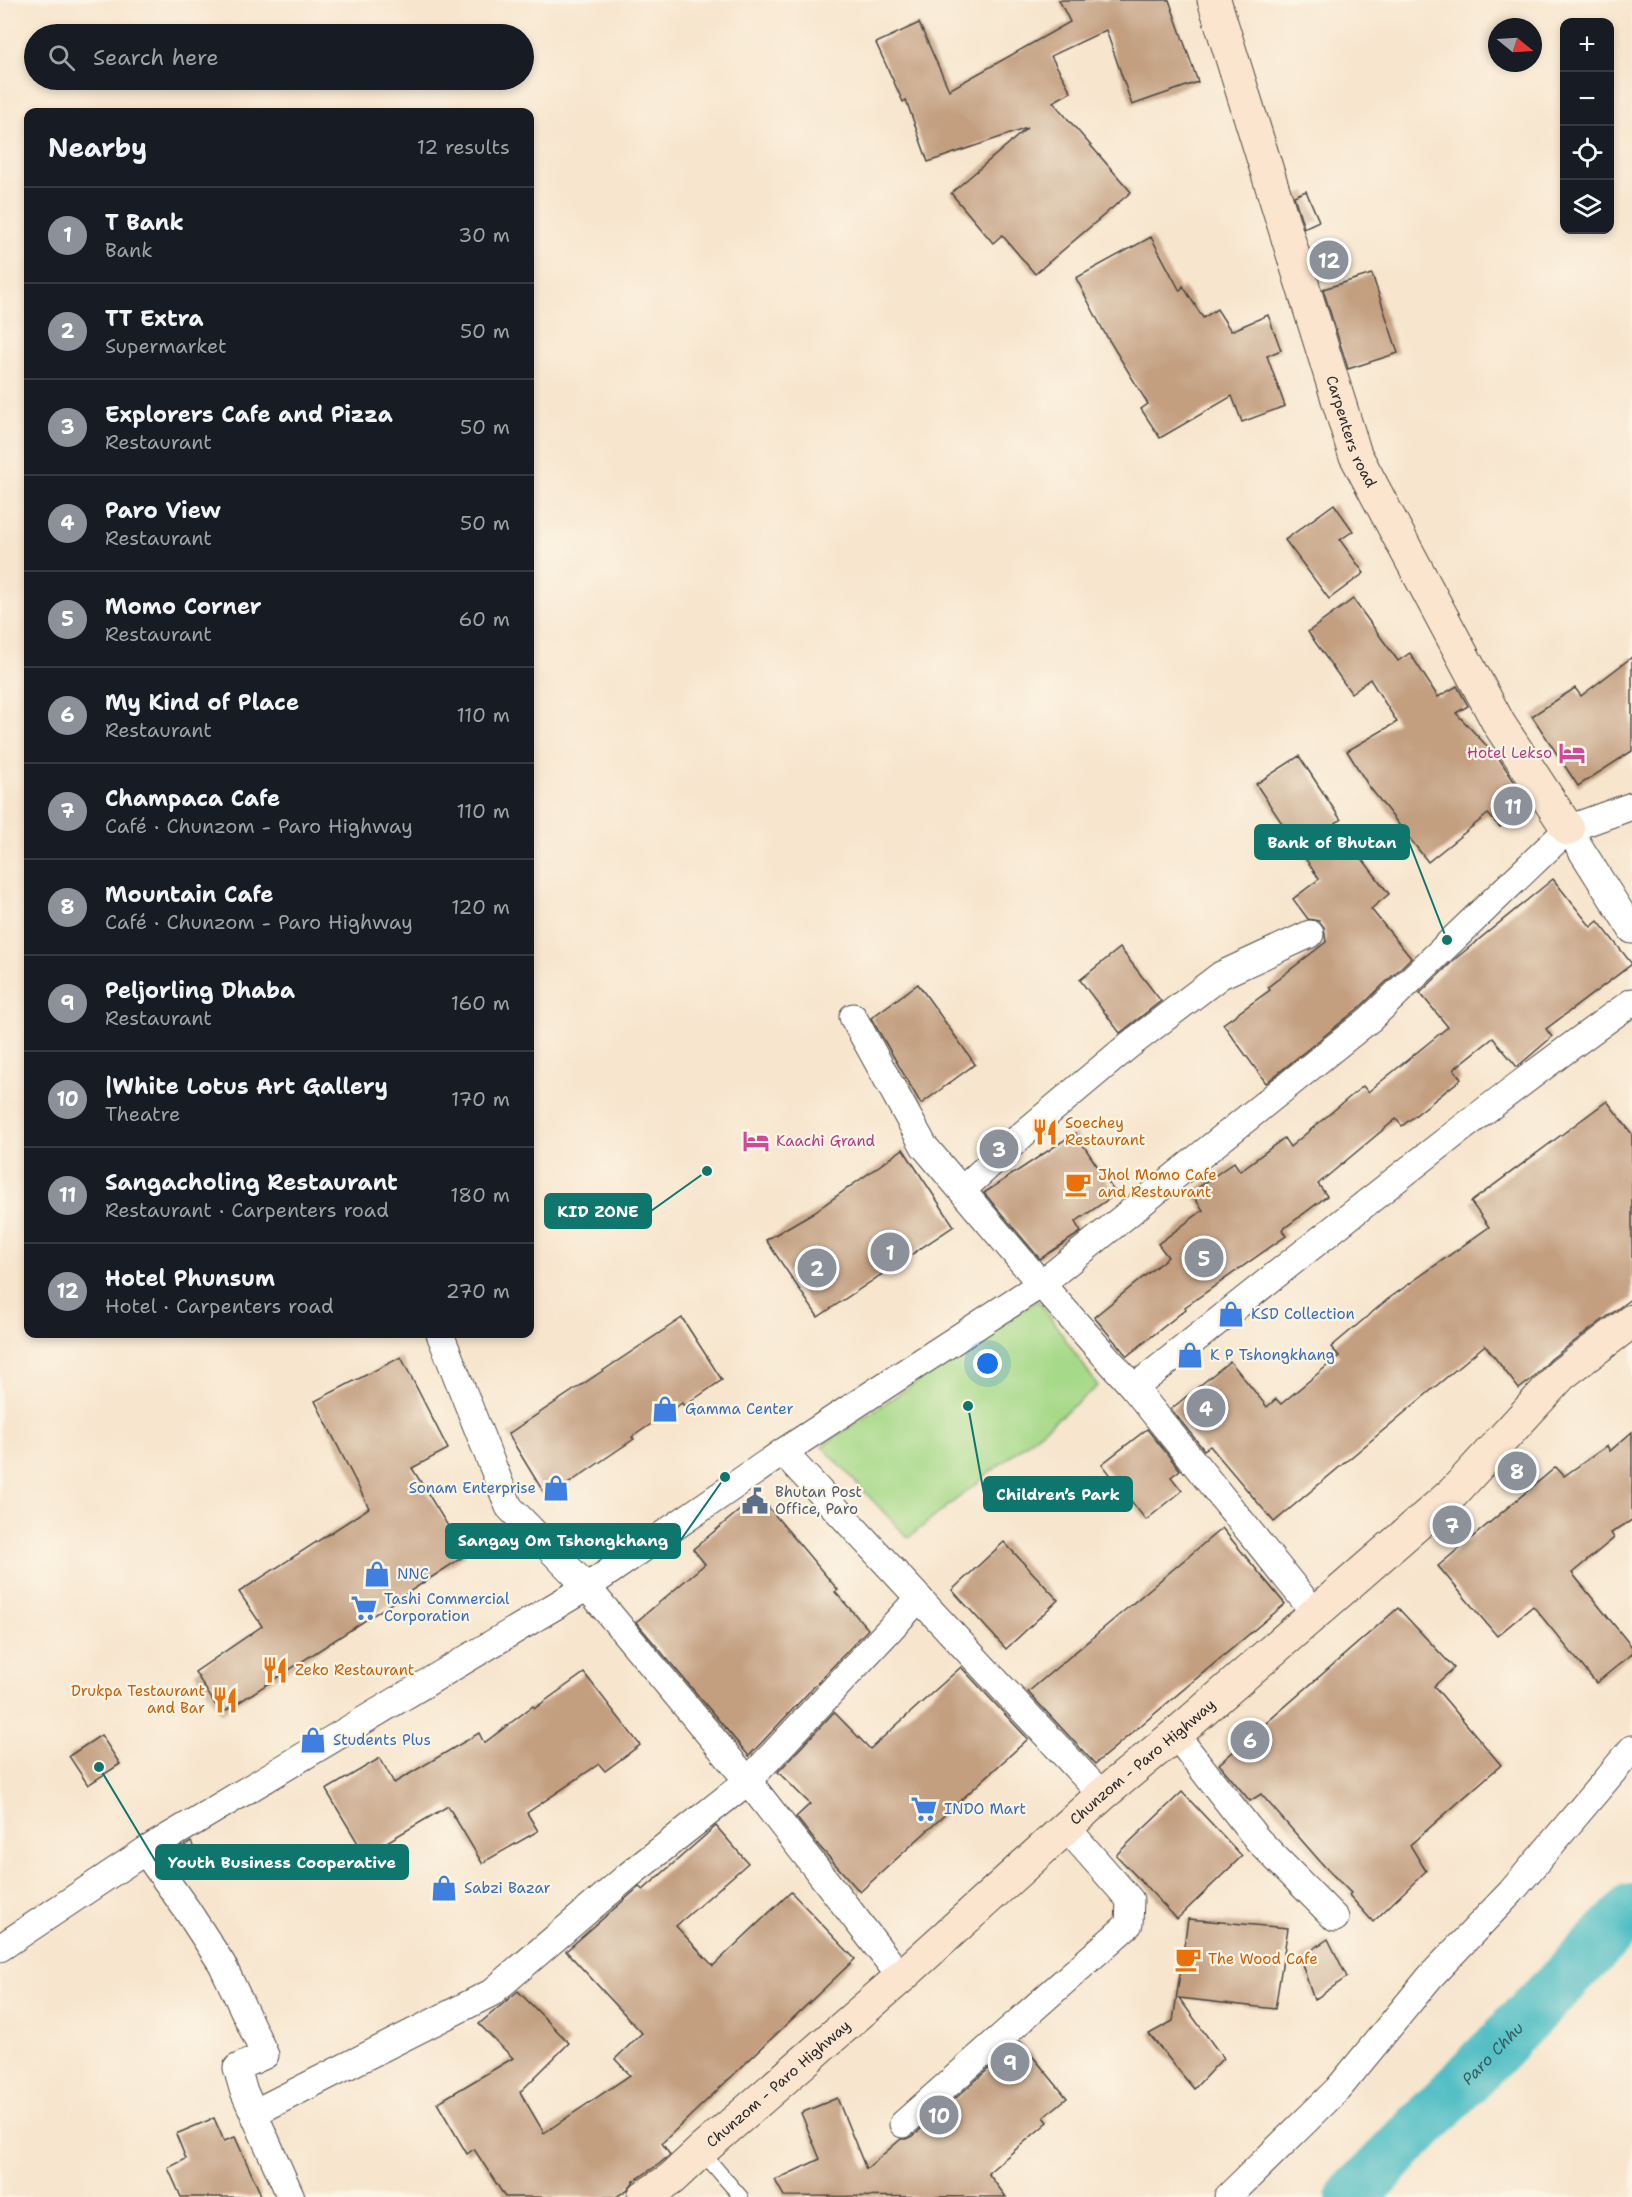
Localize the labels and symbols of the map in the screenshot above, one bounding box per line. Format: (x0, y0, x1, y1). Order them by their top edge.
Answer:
north arrow (1488, 18, 1542, 72)
pin: 12 (1310, 238, 1348, 282)
street label: Carpenters road (1321, 373, 1381, 492)
hotel icon: Hotel Lekso (1557, 738, 1587, 768)
place label: Hotel Lekso (1467, 743, 1552, 763)
pin: 11 (1494, 784, 1532, 828)
callout: Bank of Bhutan (1255, 825, 1409, 859)
text: Bank of Bhutan (1267, 832, 1397, 853)
place label: Soechey Restaurant (1065, 1113, 1145, 1150)
restaurant icon: Soechey Restaurant (1030, 1117, 1060, 1147)
hotel icon: Kaachi Grand (741, 1126, 771, 1156)
pin: 3 (980, 1126, 1018, 1172)
place label: Kaachi Grand (776, 1131, 876, 1151)
place label: Jhol Momo Cafe and Restaurant (1098, 1165, 1217, 1202)
cafe icon: Jhol Momo Cafe and Restaurant (1063, 1169, 1093, 1199)
callout: KID ZONE (545, 1194, 651, 1228)
text: KID ZONE (557, 1201, 639, 1222)
pin: 1 (870, 1230, 910, 1274)
pin: 5 (1184, 1236, 1224, 1280)
pin: 2 (798, 1246, 836, 1290)
shop icon: KSD Collection (1216, 1299, 1246, 1329)
place label: KSD Collection (1251, 1304, 1355, 1324)
shop icon: K P Tshongkhang (1175, 1340, 1205, 1370)
place label: K P Tshongkhang (1210, 1345, 1335, 1365)
your location (973, 1349, 1002, 1378)
pin: 4 (1186, 1386, 1226, 1430)
shop icon: Gamma Center (650, 1394, 680, 1424)
place label: Gamma Center (685, 1399, 794, 1419)
pin: 8 (1498, 1448, 1537, 1494)
shop icon: Sonam Enterprise (541, 1473, 571, 1503)
callout: Children’s Park (984, 1477, 1132, 1511)
place label: Sonam Enterprise (409, 1478, 536, 1498)
place label: Bhutan Post Office, Paro (775, 1482, 862, 1519)
text: Children’s Park (996, 1484, 1120, 1505)
public building icon: Bhutan Post Office, Paro (740, 1486, 770, 1516)
pin: 7 (1432, 1502, 1472, 1547)
callout: Sangay Om Tshongkhang (446, 1524, 680, 1558)
text: Sangay Om Tshongkhang (458, 1530, 668, 1551)
shop icon: NNC (362, 1559, 392, 1589)
place label: NNC (397, 1564, 429, 1584)
place label: Tashi Commercial Corporation (384, 1589, 510, 1626)
supermarket icon: Tashi Commercial Corporation (349, 1593, 379, 1623)
restaurant icon: Zeko Restaurant (260, 1655, 290, 1685)
place label: Zeko Restaurant (295, 1660, 414, 1680)
place label: Drukpa Testaurant and Bar (71, 1681, 205, 1718)
restaurant icon: Drukpa Testaurant and Bar (210, 1685, 240, 1715)
street label: Chunzom - Paro Highway (1066, 1695, 1220, 1829)
pin: 6 (1230, 1718, 1270, 1762)
shop icon: Students Plus (298, 1725, 328, 1755)
place label: Students Plus (333, 1730, 431, 1750)
supermarket icon: INDO Mart (909, 1794, 939, 1824)
place label: INDO Mart (944, 1799, 1026, 1819)
callout: Youth Business Cooperative (156, 1845, 408, 1879)
text: Youth Business Cooperative (168, 1852, 396, 1873)
shop icon: Sabzi Bazar (429, 1873, 459, 1903)
place label: Sabzi Bazar (464, 1878, 551, 1898)
cafe icon: The Wood Cafe (1173, 1944, 1203, 1974)
place label: The Wood Cafe (1208, 1949, 1318, 1969)
street label: Chunzom - Paro Highway (702, 2015, 855, 2152)
water label: Paro Chhu (1457, 2017, 1528, 2089)
pin: 9 (990, 2040, 1030, 2084)
pin: 10 (920, 2092, 958, 2138)

